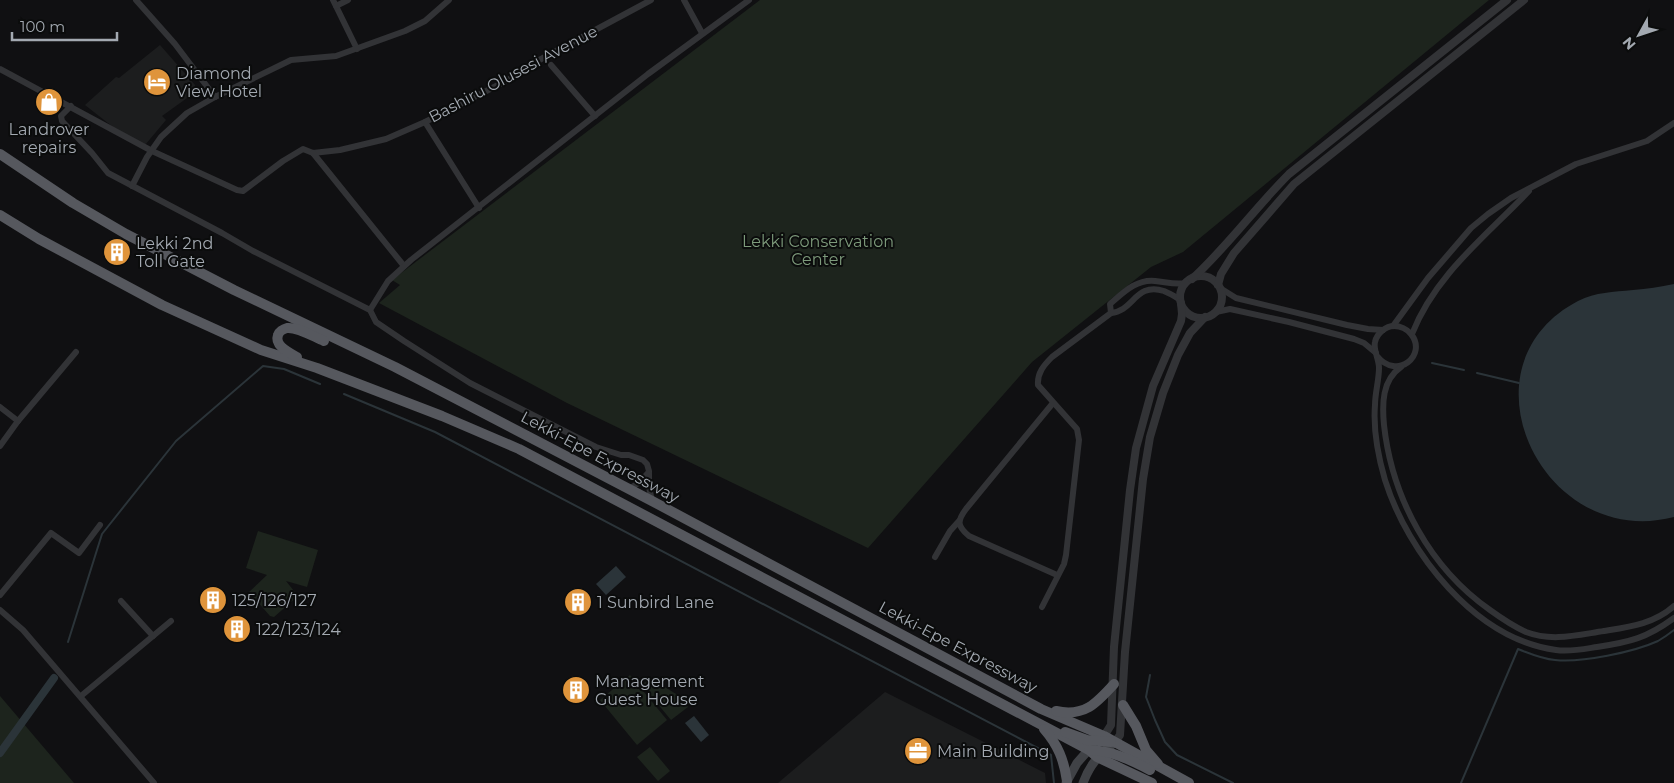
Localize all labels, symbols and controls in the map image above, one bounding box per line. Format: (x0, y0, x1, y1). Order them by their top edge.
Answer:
scale bar (12, 10, 118, 42)
north arrow (1614, 10, 1664, 60)
text: 100 m (20, 17, 65, 36)
street label: Bashiru Olusesi Avenue (425, 21, 601, 127)
text: N (1619, 33, 1640, 53)
place label: Diamond View Hotel (176, 64, 262, 101)
hotel icon: Diamond View Hotel (142, 67, 172, 97)
shop icon: Landrover repairs (34, 87, 64, 117)
place label: Landrover repairs (8, 120, 90, 157)
park label: Lekki Conservation Center (742, 232, 894, 269)
place label: Lekki 2nd Toll Gate (136, 234, 213, 271)
building icon: Lekki 2nd Toll Gate (102, 237, 132, 267)
street label: Lekki-Epe Expressway (518, 407, 683, 507)
building icon: 125/126/127 (198, 585, 228, 615)
building icon: 1 Sunbird Lane (563, 587, 593, 617)
place label: 125/126/127 (232, 591, 317, 610)
place label: 1 Sunbird Lane (597, 593, 714, 612)
street label: Lekki-Epe Expressway (876, 597, 1041, 697)
building icon: 122/123/124 (222, 614, 252, 644)
place label: 122/123/124 (256, 620, 341, 639)
place label: Management Guest House (595, 672, 705, 709)
building icon: Management Guest House (561, 675, 591, 705)
office icon: Main Building (903, 736, 933, 766)
place label: Main Building (937, 742, 1049, 761)

